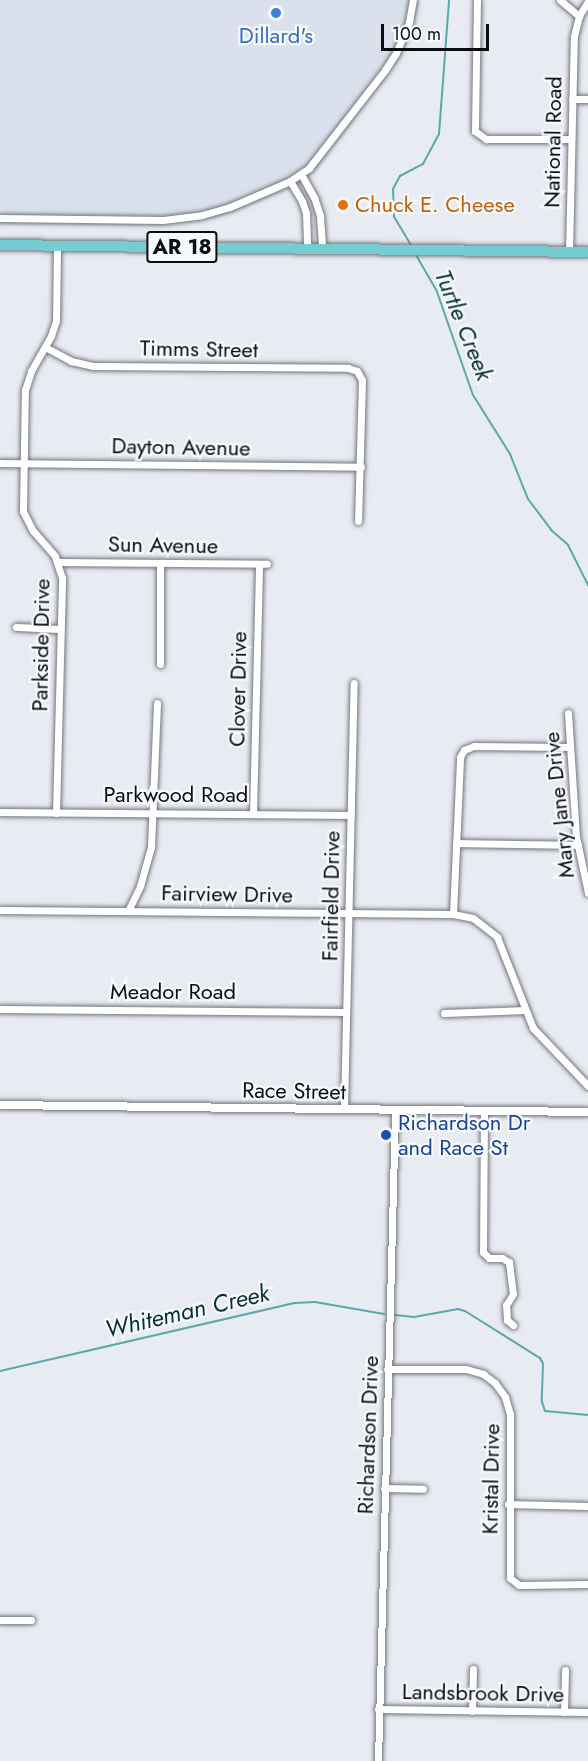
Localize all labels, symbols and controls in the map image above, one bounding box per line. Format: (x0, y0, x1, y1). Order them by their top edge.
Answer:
marker: Dillard's (269, 6, 283, 20)
scale bar (384, 12, 492, 50)
text: 100 m (392, 21, 441, 47)
place label: Dillard's (239, 23, 313, 49)
street label: National Road (539, 76, 567, 208)
place label: Chuck E. Cheese (355, 192, 515, 218)
marker: Chuck E. Cheese (336, 198, 350, 212)
road number: AR 18 (146, 229, 218, 265)
water label: Turtle Creek (429, 265, 499, 385)
street label: Timms Street (140, 335, 258, 363)
street label: Dayton Avenue (111, 433, 251, 461)
street label: Sun Avenue (108, 531, 218, 559)
street label: Parkside Drive (27, 578, 55, 712)
street label: Clover Drive (224, 631, 252, 747)
street label: Mary Jane Drive (538, 730, 580, 880)
street label: Parkwood Road (104, 782, 248, 808)
street label: Fairfield Drive (317, 830, 345, 962)
street label: Fairview Drive (161, 880, 293, 908)
street label: Meador Road (110, 979, 236, 1005)
street label: Race Street (242, 1077, 346, 1105)
place label: Richardson Dr and Race St (398, 1109, 530, 1160)
marker: Richardson Dr and Race St (379, 1128, 393, 1142)
water label: Whiteman Creek (102, 1278, 272, 1344)
street label: Richardson Drive (352, 1355, 384, 1515)
street label: Kristal Drive (477, 1423, 505, 1535)
street label: Landsbrook Drive (402, 1678, 564, 1708)

